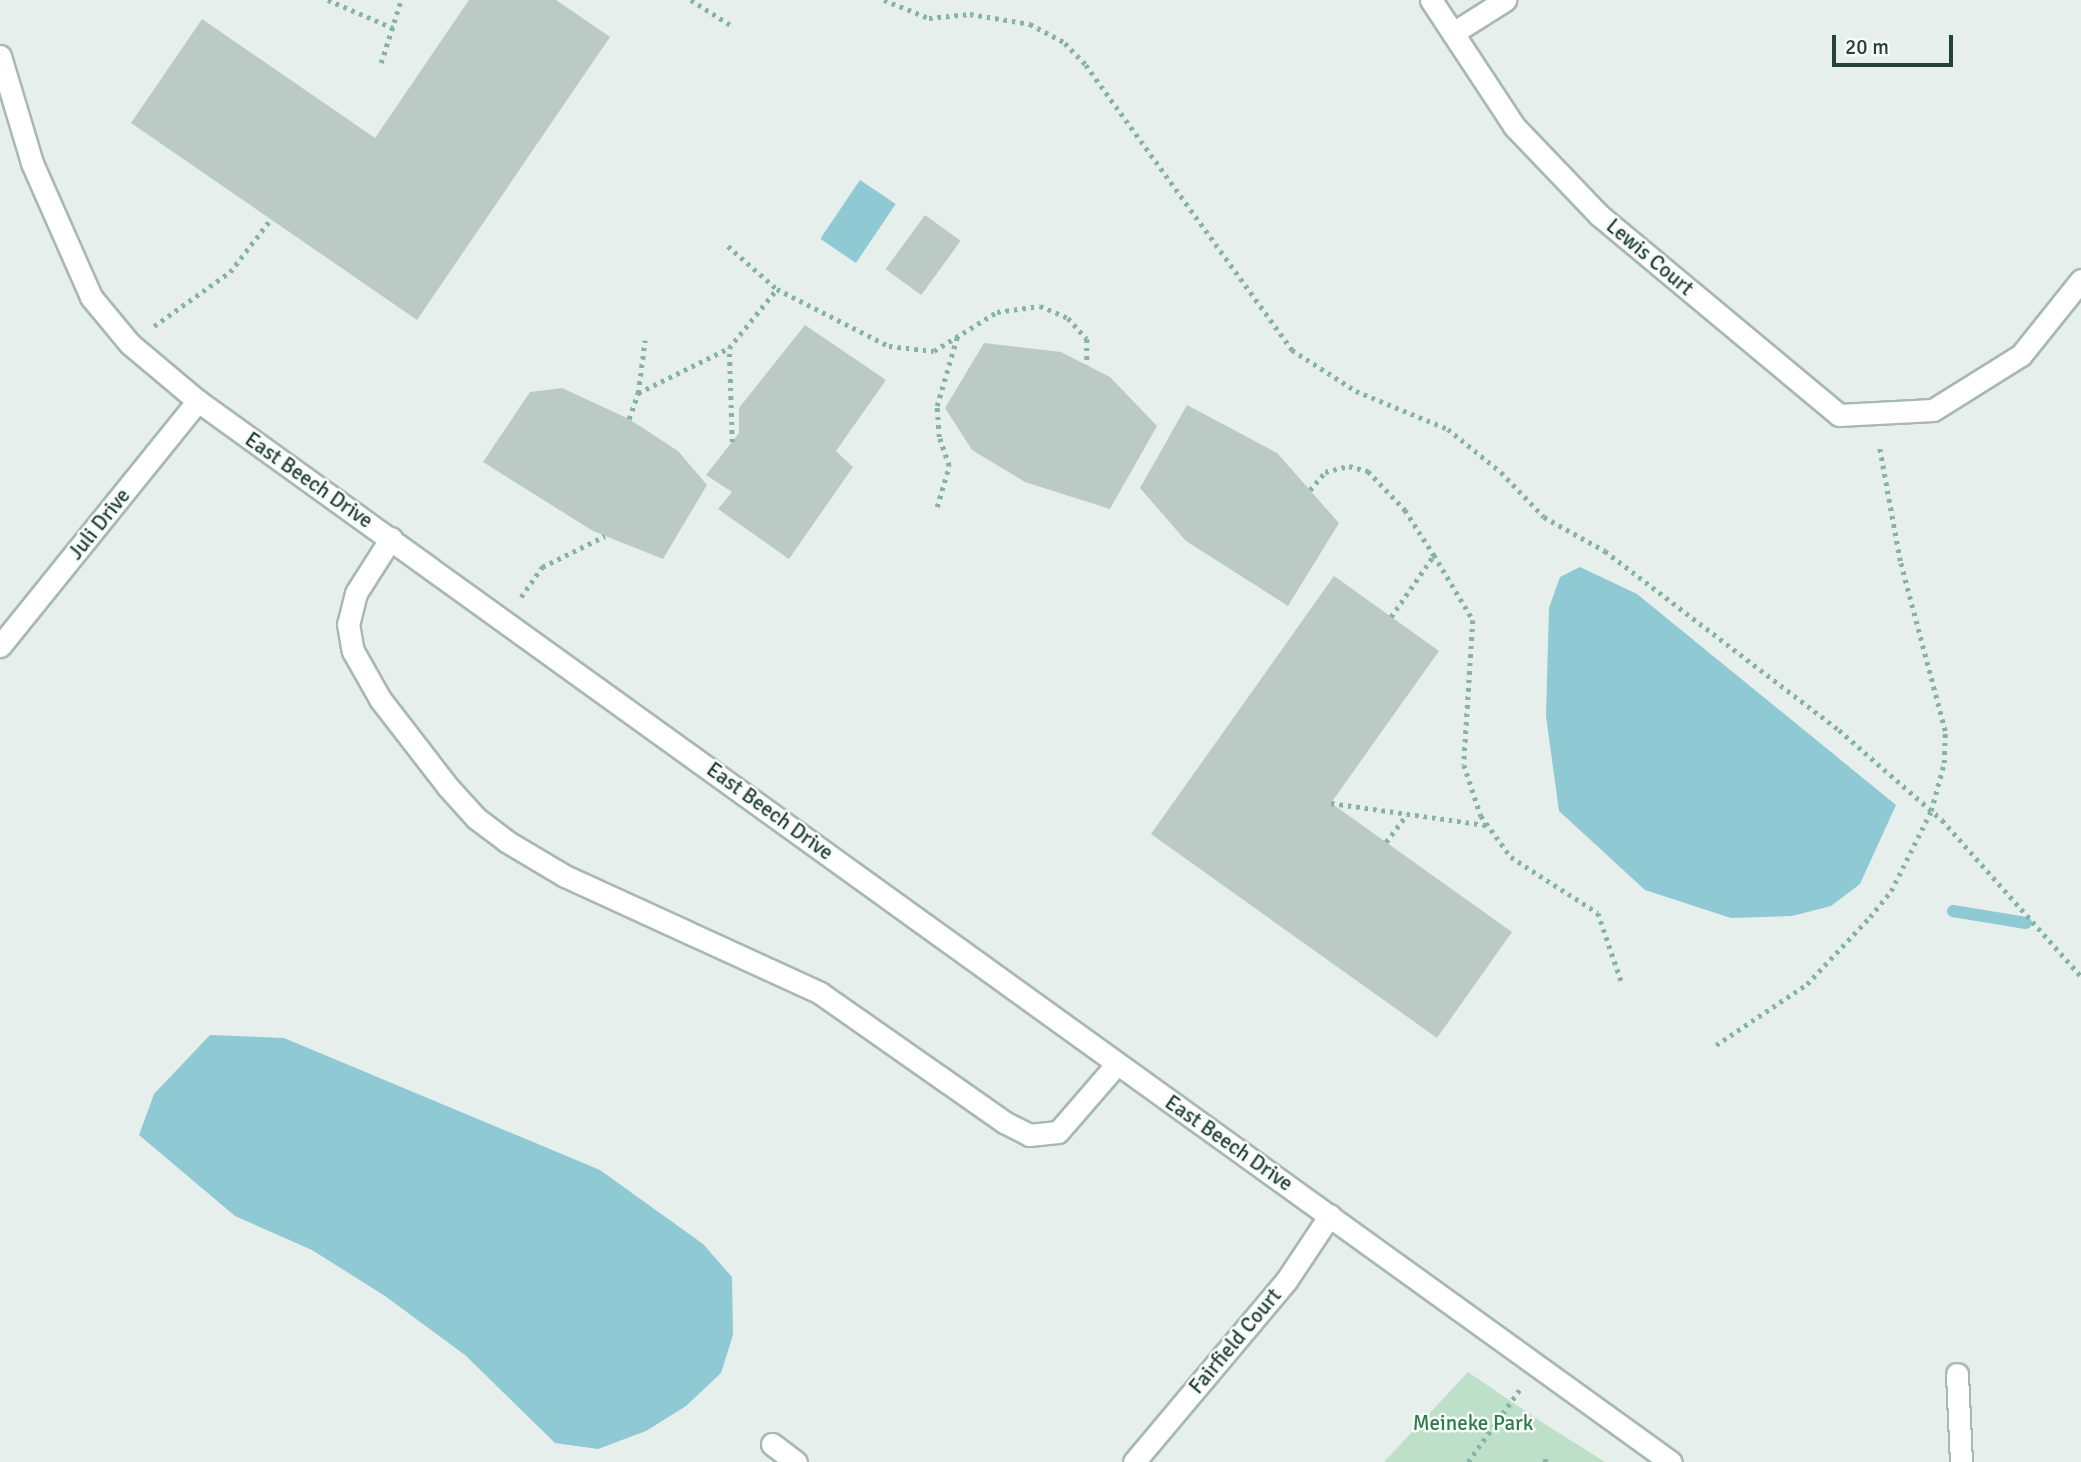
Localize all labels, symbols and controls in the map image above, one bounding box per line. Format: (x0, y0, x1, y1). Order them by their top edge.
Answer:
scale bar (1836, 21, 1957, 65)
text: 20 m (1845, 34, 1889, 60)
street label: Lewis Court (1601, 213, 1699, 301)
street label: East Beech Drive (240, 427, 378, 533)
street label: Juli Drive (63, 483, 135, 565)
street label: East Beech Drive (702, 757, 838, 865)
street label: East Beech Drive (1160, 1090, 1298, 1196)
street label: Fairfield Court (1184, 1283, 1286, 1399)
park label: Meineke Park (1413, 1410, 1533, 1436)

